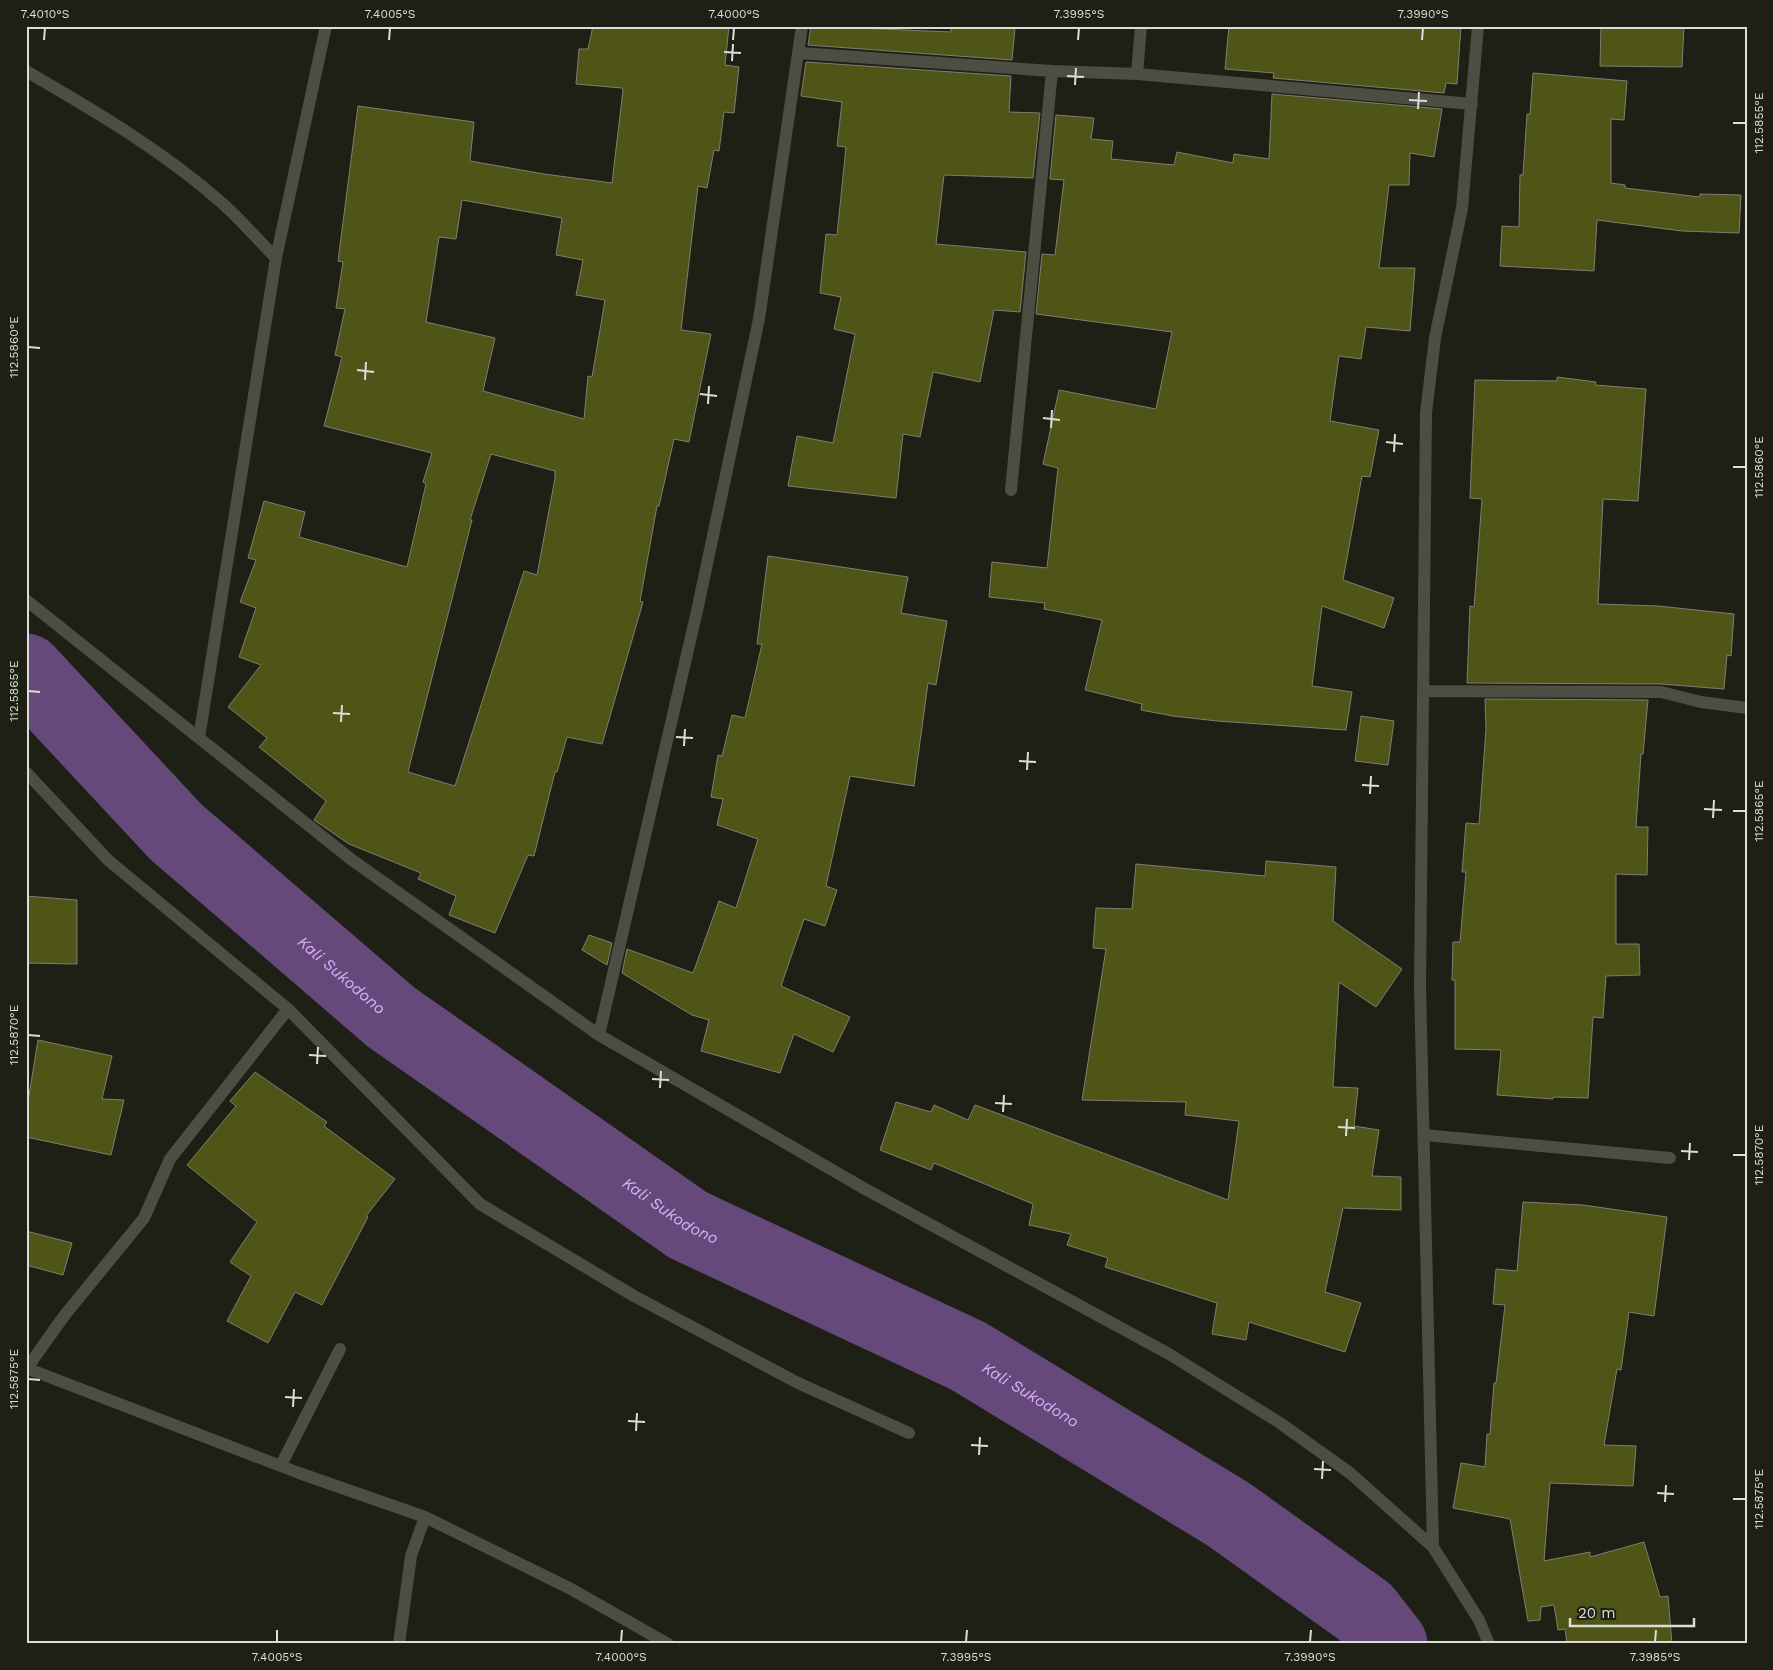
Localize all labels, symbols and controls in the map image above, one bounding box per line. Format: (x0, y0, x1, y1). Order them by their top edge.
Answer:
text: 7.4010°S (21, 7, 69, 21)
text: 7.4005°S (364, 7, 416, 21)
text: 7.4000°S (708, 7, 760, 21)
text: 7.3995°S (1054, 7, 1104, 21)
text: 7.3990°S (1397, 7, 1449, 21)
text: 112.5855°E (1752, 92, 1766, 154)
text: 112.5860°E (7, 316, 21, 378)
text: 112.5860°E (1752, 436, 1766, 498)
text: 112.5865°E (7, 660, 21, 722)
text: 112.5865°E (1752, 780, 1766, 842)
water label: Kali Sukodono (294, 932, 389, 1018)
text: 112.5870°E (7, 1004, 21, 1065)
text: 112.5870°E (1752, 1124, 1766, 1185)
water label: Kali Sukodono (619, 1173, 721, 1248)
text: 112.5875°E (7, 1348, 21, 1409)
water label: Kali Sukodono (979, 1358, 1083, 1431)
text: 112.5875°E (1752, 1468, 1766, 1529)
scale bar (1570, 1595, 1694, 1627)
text: 20 m (1578, 1604, 1616, 1622)
text: 7.4005°S (251, 1650, 303, 1664)
text: 7.4000°S (595, 1650, 647, 1664)
text: 7.3995°S (941, 1650, 991, 1664)
text: 7.3990°S (1284, 1650, 1336, 1664)
text: 7.3985°S (1630, 1650, 1680, 1664)

